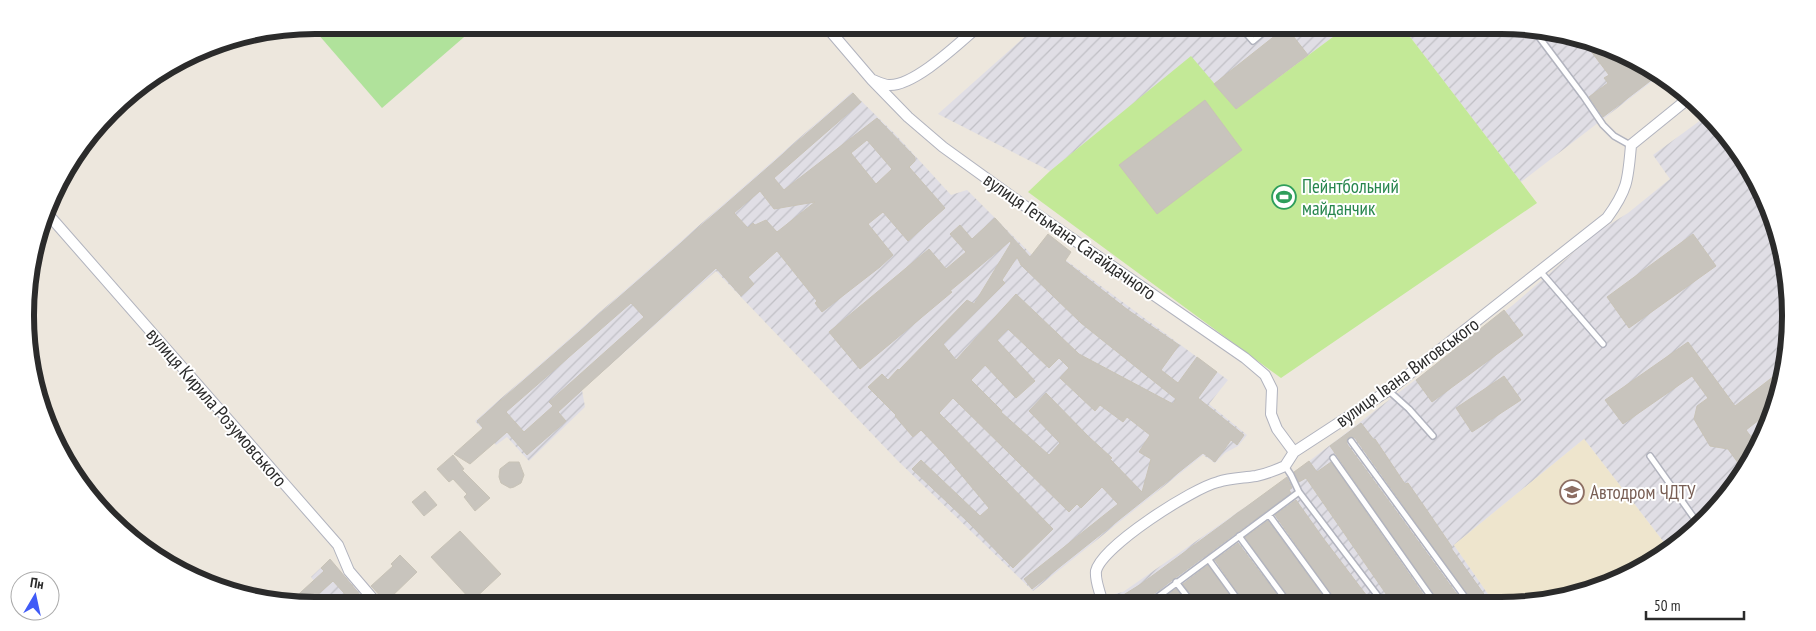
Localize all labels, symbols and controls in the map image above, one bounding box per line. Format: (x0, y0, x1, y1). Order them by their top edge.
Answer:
street label: вулиця Гетьмана Сагайдачного (979, 167, 1161, 305)
place label: Пейнтбольний майданчик (1302, 174, 1399, 220)
sports icon: Пейнтбольний майданчик (1271, 184, 1297, 210)
street label: вулиця Івана Виговського (1331, 312, 1483, 432)
street label: вулиця Кирила Розумовського (141, 323, 293, 491)
school or university icon: Автодром ЧДТУ (1559, 479, 1585, 505)
place label: Автодром ЧДТУ (1590, 480, 1696, 504)
north arrow (10, 571, 60, 621)
text: Пн (29, 573, 45, 593)
scale bar (1646, 588, 1744, 620)
text: 50 m (1654, 596, 1680, 615)

